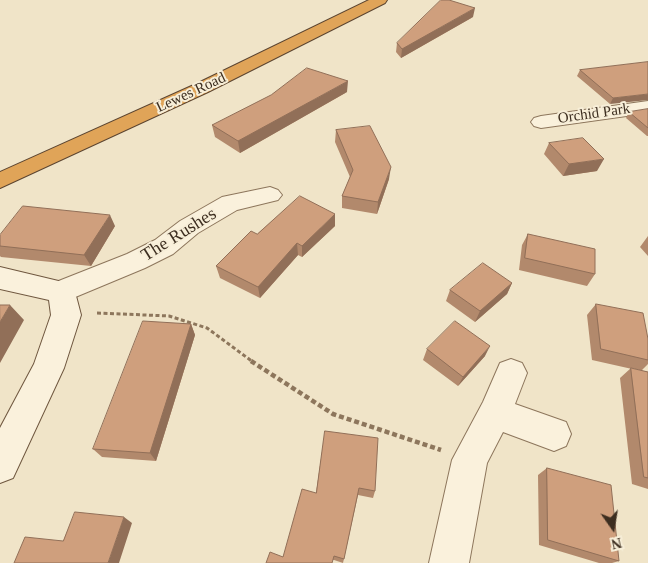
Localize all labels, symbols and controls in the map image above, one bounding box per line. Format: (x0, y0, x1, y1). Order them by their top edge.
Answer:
street label: Lewes Road (153, 69, 229, 117)
street label: Orchid Park (557, 100, 631, 128)
street label: The Rushes (137, 203, 221, 267)
north arrow (588, 503, 638, 553)
text: N (610, 535, 623, 552)

